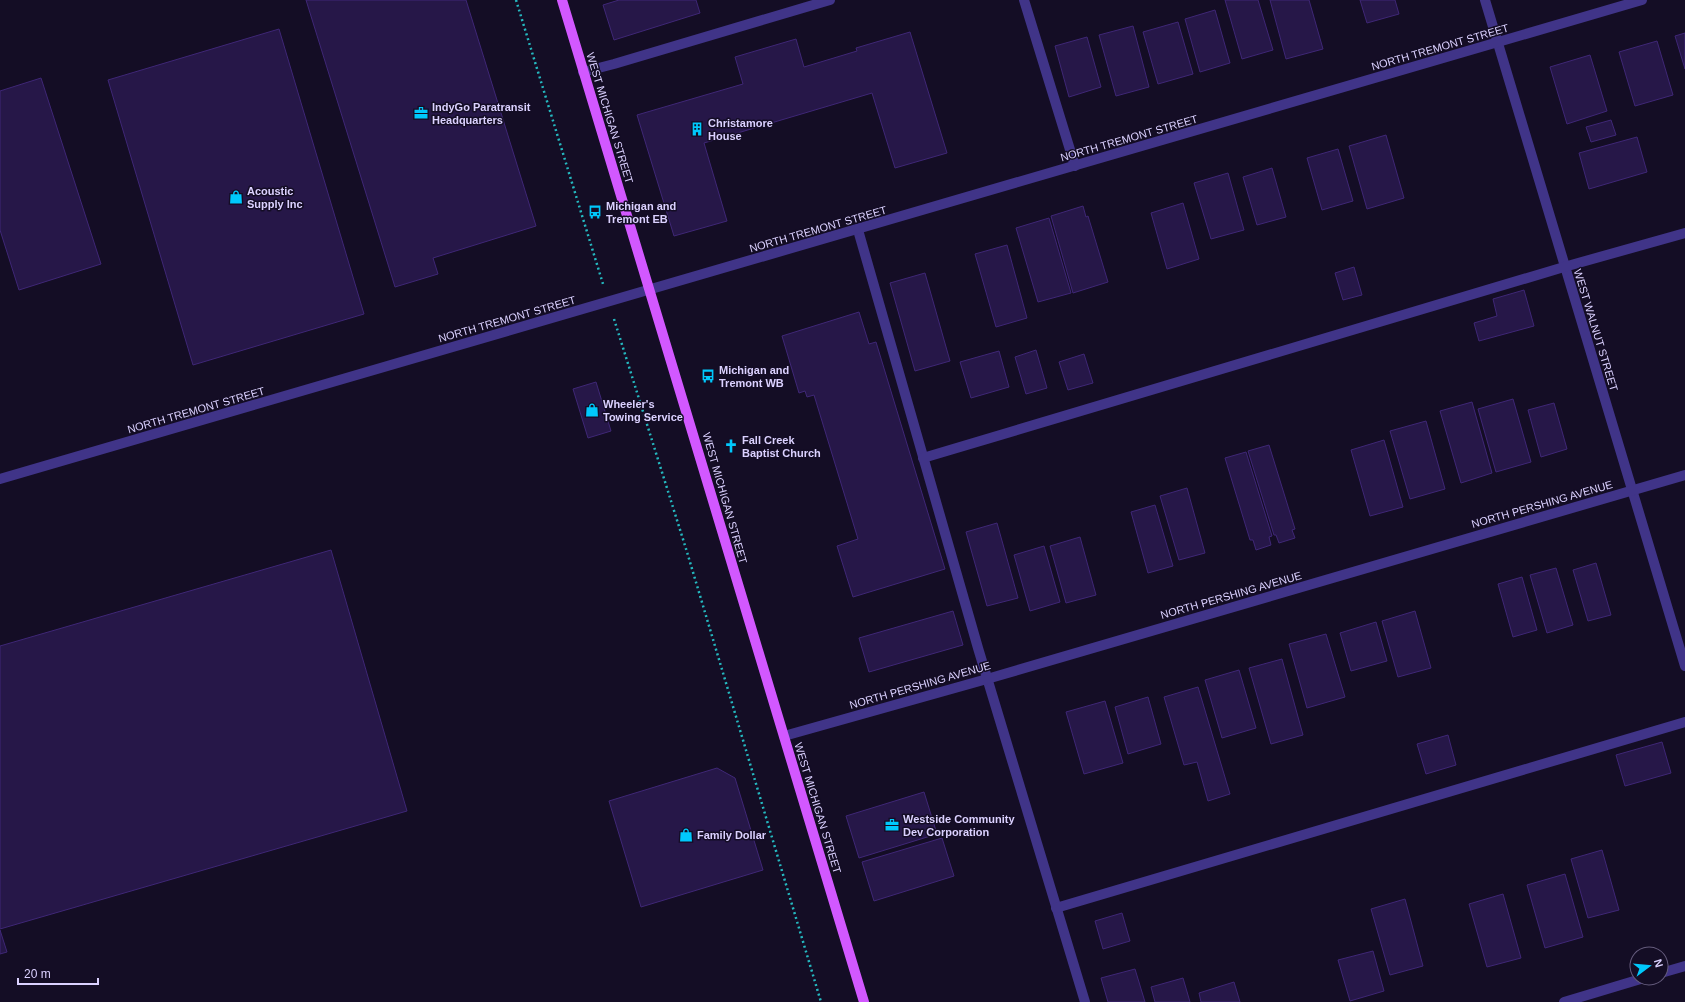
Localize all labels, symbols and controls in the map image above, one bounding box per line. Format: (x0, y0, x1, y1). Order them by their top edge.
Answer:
street label: NORTH TREMONT STREET (1370, 22, 1510, 72)
street label: WEST MICHIGAN STREET (584, 51, 636, 185)
place label: IndyGo Paratransit Headquarters (432, 101, 531, 126)
office icon: IndyGo Paratransit Headquarters (413, 105, 429, 121)
street label: NORTH TREMONT STREET (1059, 113, 1199, 163)
place label: Christamore House (708, 117, 773, 142)
building icon: Christamore House (689, 121, 705, 137)
place label: Acoustic Supply Inc (247, 185, 303, 210)
shop icon: Acoustic Supply Inc (228, 189, 244, 205)
place label: Michigan and Tremont EB (606, 200, 676, 225)
bus stop icon: Michigan and Tremont EB (587, 204, 603, 220)
street label: NORTH TREMONT STREET (748, 204, 888, 254)
street label: WEST WALNUT STREET (1572, 268, 1620, 393)
street label: NORTH TREMONT STREET (437, 294, 577, 344)
place label: Michigan and Tremont WB (719, 364, 789, 389)
bus stop icon: Michigan and Tremont WB (700, 368, 716, 384)
street label: NORTH TREMONT STREET (126, 385, 266, 435)
place label: Wheeler's Towing Service (603, 398, 683, 423)
shop icon: Wheeler's Towing Service (584, 402, 600, 418)
street label: WEST MICHIGAN STREET (700, 431, 750, 565)
place label: Fall Creek Baptist Church (742, 434, 821, 459)
church icon: Fall Creek Baptist Church (723, 438, 739, 454)
street label: NORTH PERSHING AVENUE (1470, 478, 1614, 530)
street label: NORTH PERSHING AVENUE (1159, 569, 1303, 621)
street label: NORTH PERSHING AVENUE (848, 659, 992, 711)
street label: WEST MICHIGAN STREET (792, 741, 844, 875)
place label: Westside Community Dev Corporation (903, 813, 1016, 838)
office icon: Westside Community Dev Corporation (884, 817, 900, 833)
shop icon: Family Dollar (678, 827, 694, 843)
place label: Family Dollar (697, 829, 767, 841)
north arrow (1629, 946, 1669, 986)
text: N (1652, 958, 1665, 969)
scale bar (18, 960, 98, 986)
text: 20 m (24, 967, 51, 981)

